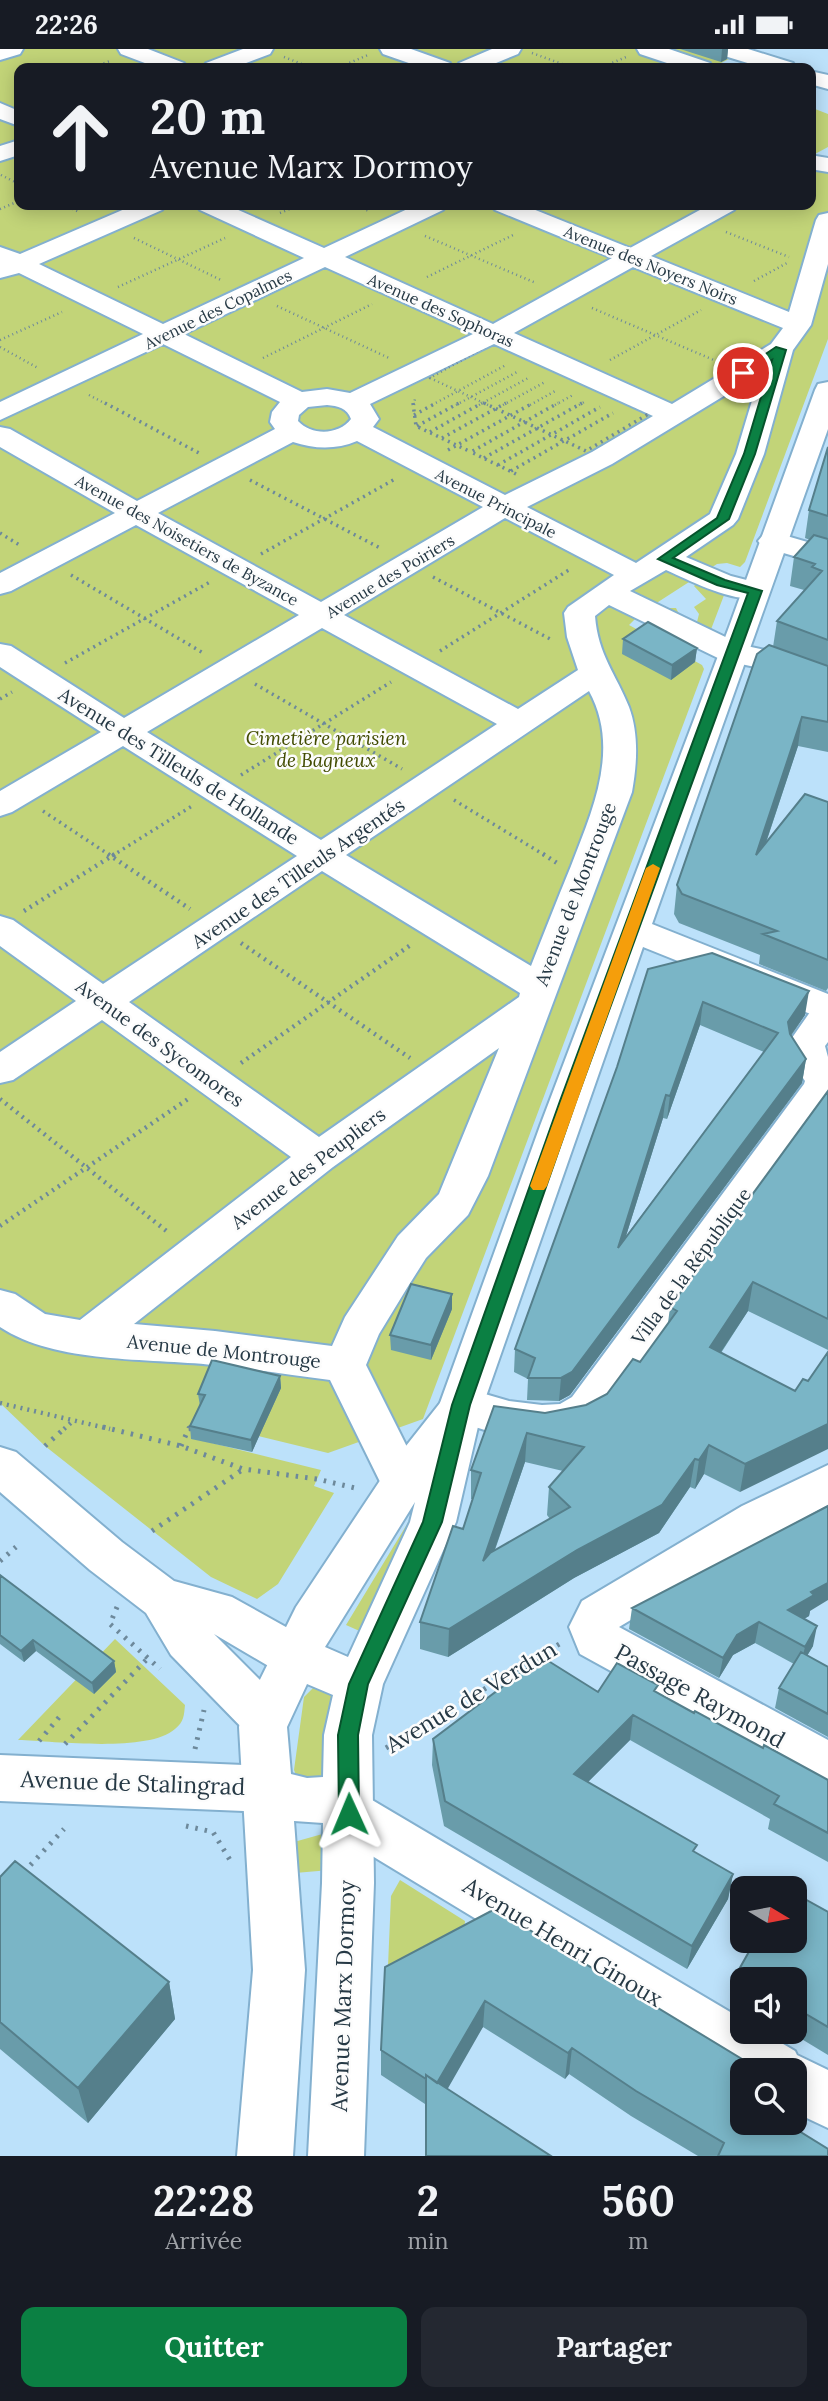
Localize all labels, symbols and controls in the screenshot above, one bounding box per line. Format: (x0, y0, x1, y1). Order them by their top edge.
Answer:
text: 22:26 (35, 8, 98, 41)
text: 20 m (150, 85, 265, 147)
icon: ahead (35, 91, 126, 182)
text: Avenue Marx Dormoy (150, 146, 473, 187)
street label: Avenue des Noyers Noirs (560, 221, 741, 309)
street label: Avenue des Copalmes (140, 265, 295, 354)
street label: Avenue des Sophoras (364, 268, 517, 351)
pin (713, 343, 773, 403)
icon: arrive (724, 354, 762, 392)
street label: Avenue Principale (431, 463, 560, 542)
street label: Avenue des Noisetiers de Byzance (71, 470, 302, 610)
street label: Avenue des Poiriers (321, 530, 458, 623)
street label: Avenue des Tilleuls de Hollande (54, 681, 304, 850)
park label: Cimetière parisien de Bagneux (246, 726, 407, 772)
street label: Avenue des Tilleuls Argentés (186, 793, 409, 954)
street label: Avenue de Montrouge (529, 799, 621, 990)
street label: Avenue des Sycomores (70, 973, 249, 1112)
street label: Avenue des Peupliers (225, 1102, 390, 1234)
street label: Villa de la République (625, 1183, 756, 1350)
street label: Avenue de Montrouge (125, 1329, 322, 1373)
street label: Avenue de Verdun (379, 1634, 561, 1760)
street label: Passage Raymond (610, 1637, 791, 1754)
street label: Avenue de Stalingrad (19, 1764, 246, 1801)
position arrow (312, 1777, 386, 1851)
street label: Avenue Henri Ginoux (457, 1870, 668, 2013)
north arrow (730, 1876, 807, 1953)
map controls (730, 1876, 807, 2135)
street label: Avenue Marx Dormoy (324, 1879, 361, 2113)
button: sound (730, 1967, 807, 2044)
button: search (730, 2058, 807, 2135)
text: 22:28 (153, 2174, 255, 2228)
text: 2 (417, 2174, 439, 2228)
text: 560 (602, 2174, 675, 2228)
text: Arrivée (165, 2226, 242, 2255)
text: min (408, 2226, 449, 2255)
text: m (628, 2226, 649, 2255)
button: Quitter (21, 2307, 407, 2387)
button: Partager (421, 2307, 807, 2387)

